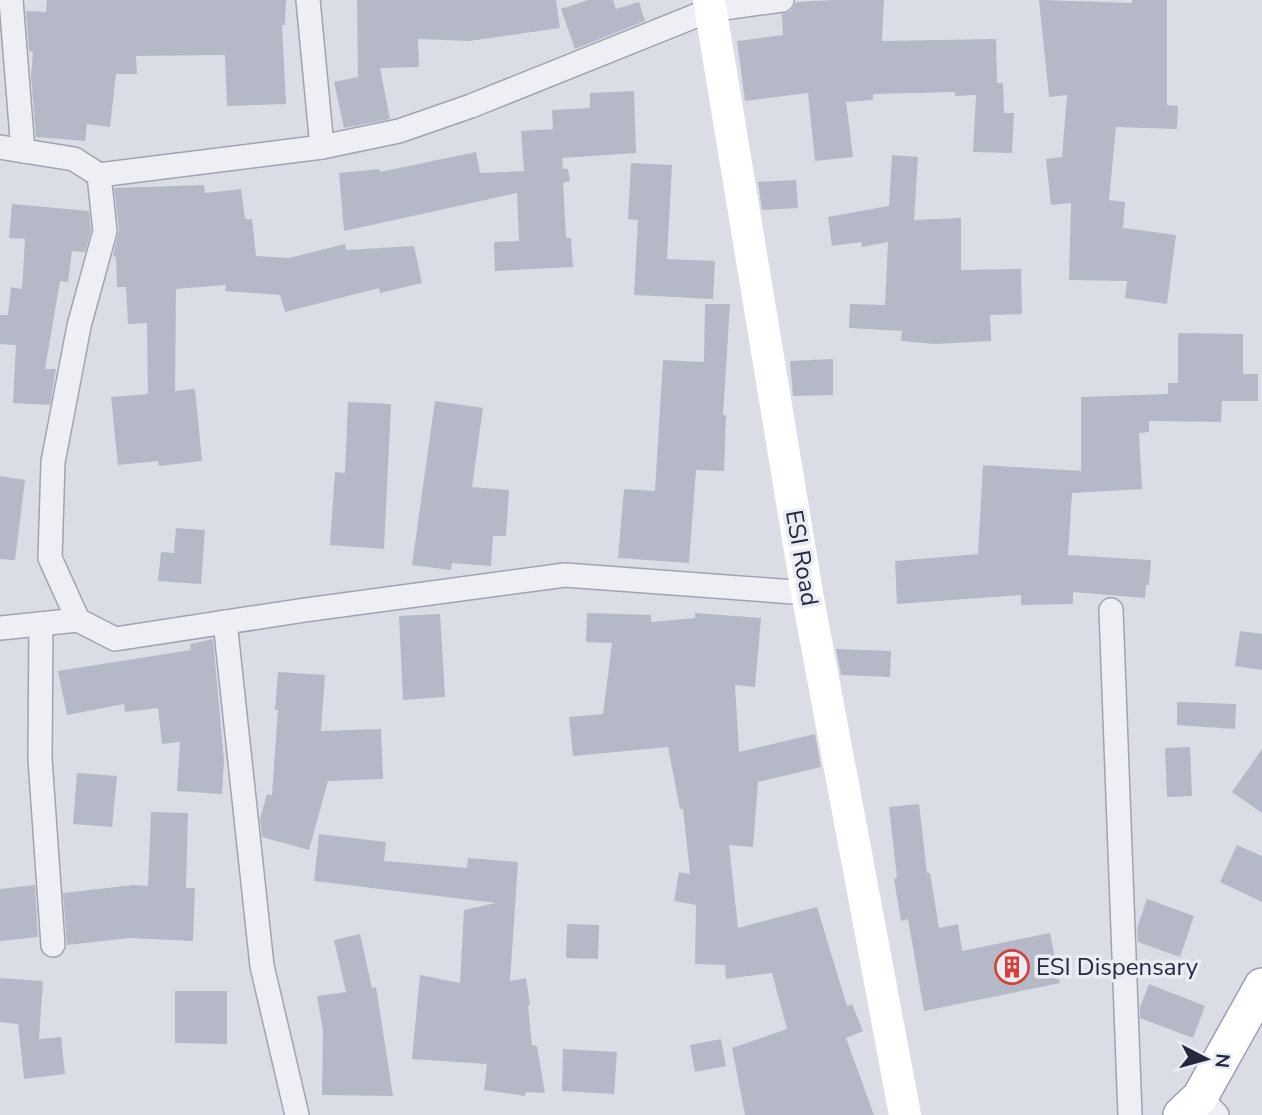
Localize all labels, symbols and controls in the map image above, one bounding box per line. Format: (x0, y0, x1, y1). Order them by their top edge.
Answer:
street label: ESI Road (778, 508, 826, 608)
building icon: ESI Dispensary (993, 948, 1031, 986)
place label: ESI Dispensary (1036, 951, 1199, 983)
north arrow (1171, 1024, 1241, 1094)
text: N (1208, 1052, 1236, 1069)

